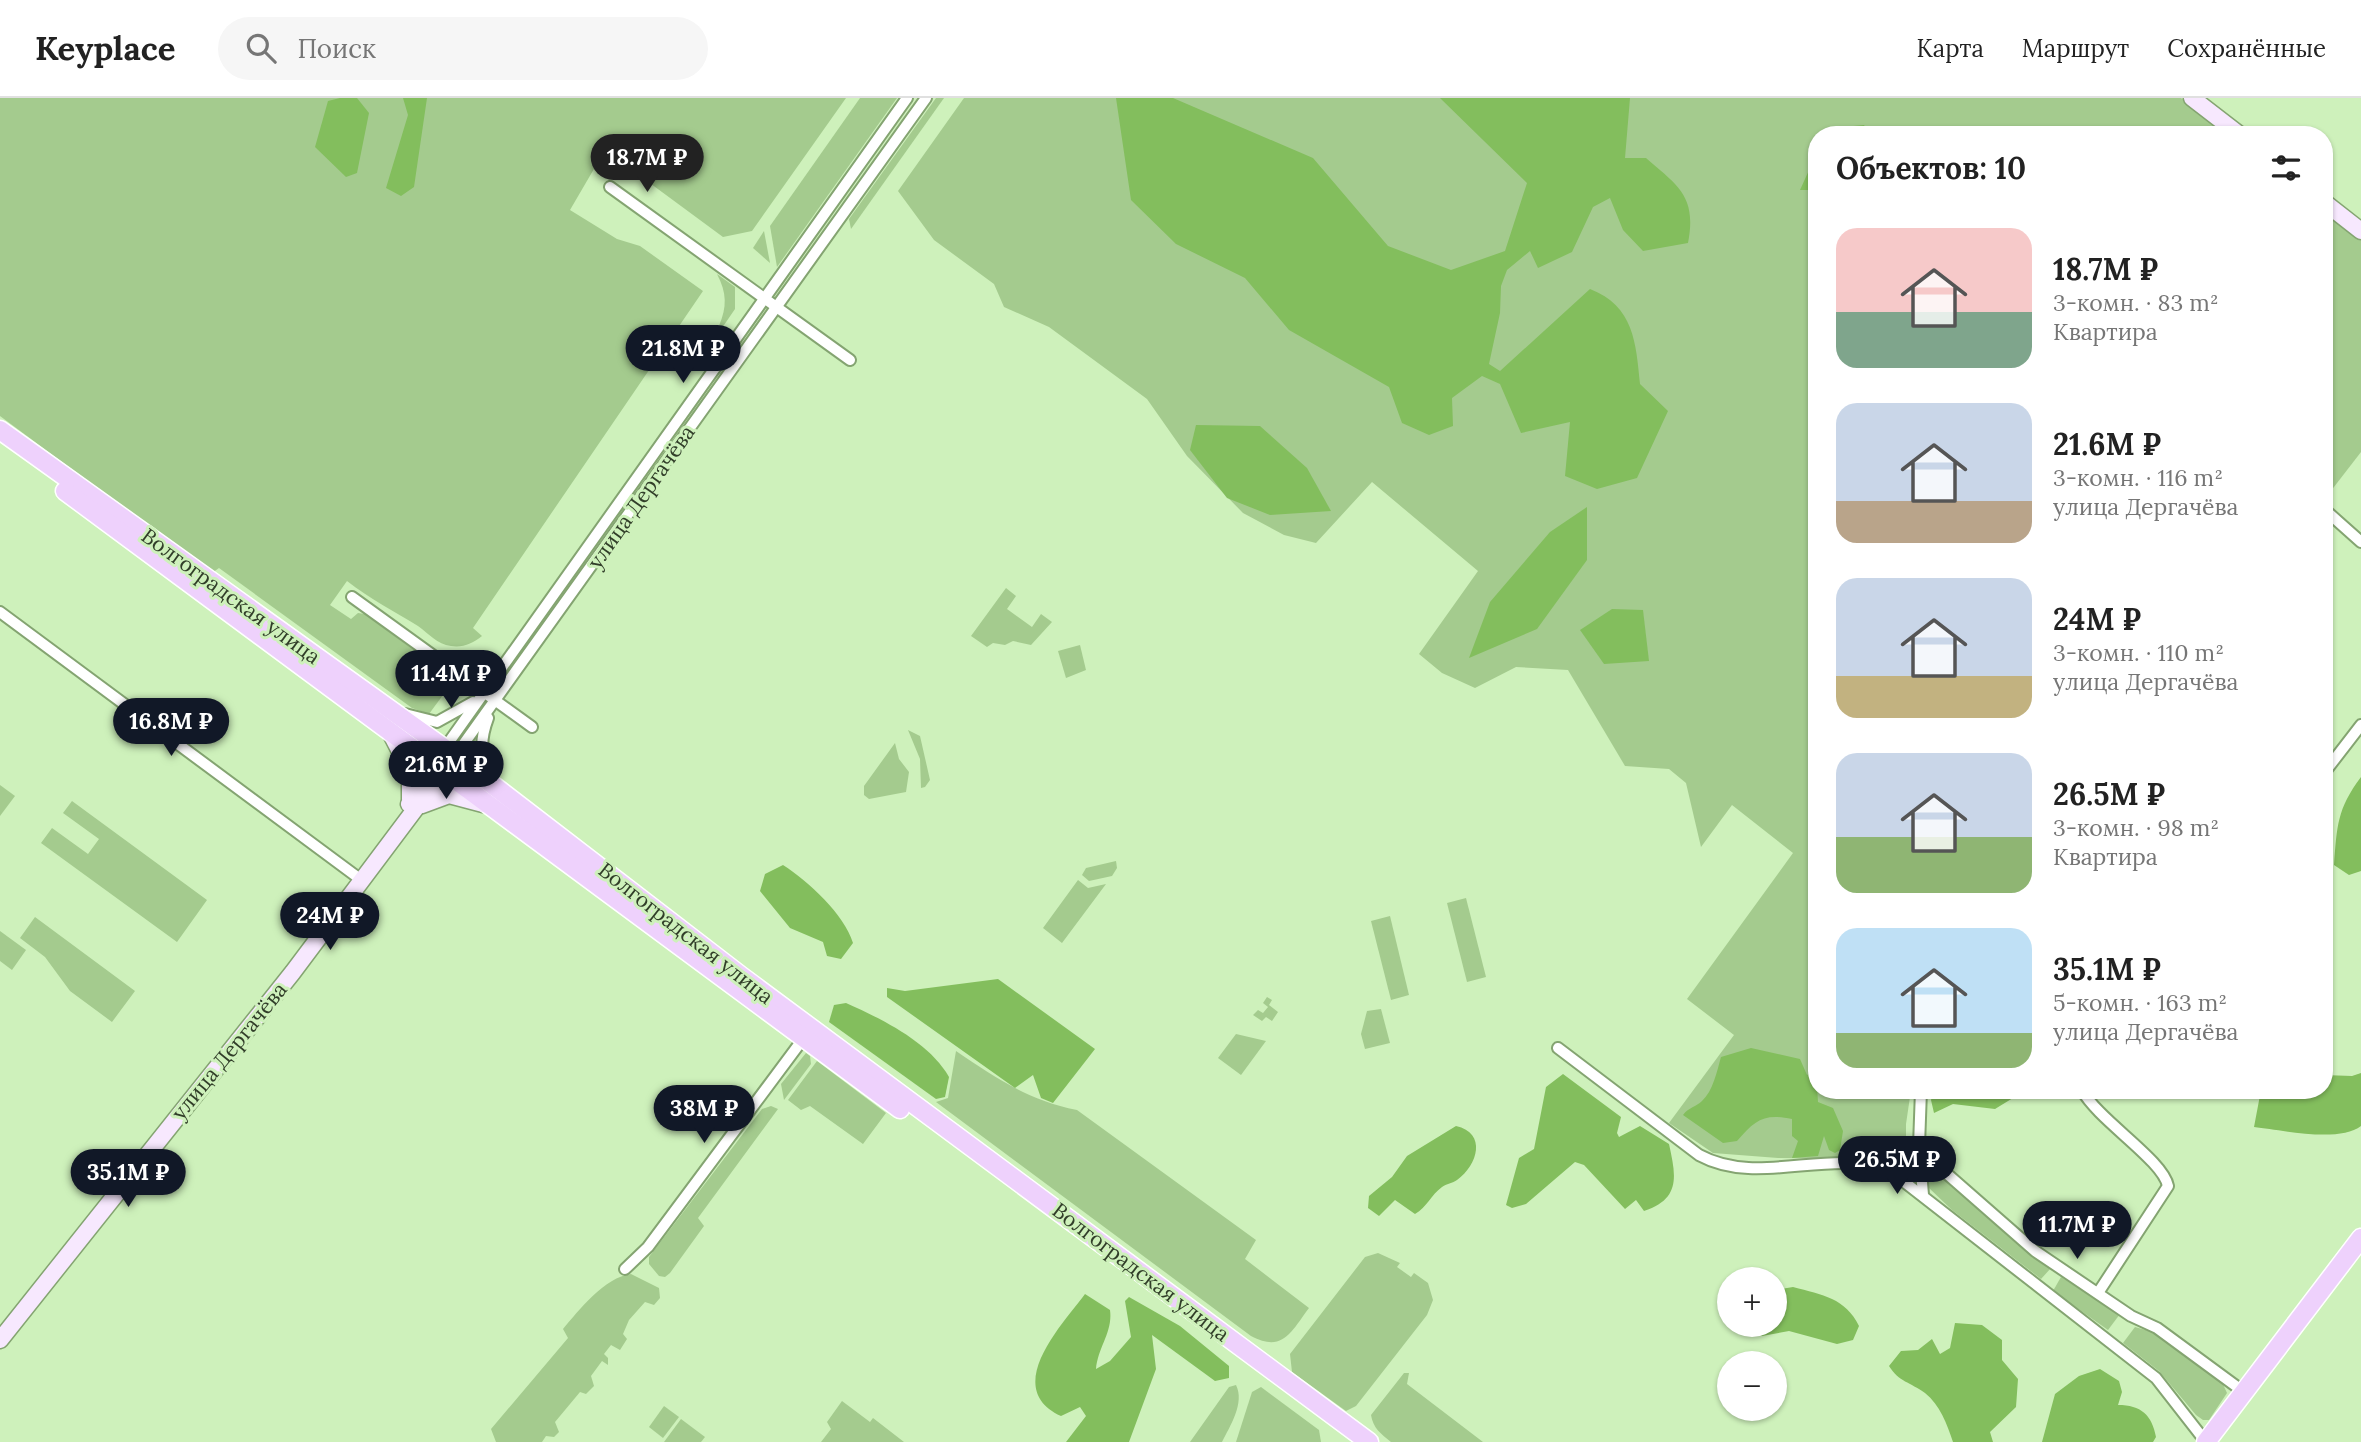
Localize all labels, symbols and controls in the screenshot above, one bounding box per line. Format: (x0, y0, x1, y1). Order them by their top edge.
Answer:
search box (218, 17, 708, 80)
text: Keyplace (35, 27, 176, 69)
icon: search (242, 29, 280, 67)
text: Поиск (298, 32, 376, 65)
text: Карта (1916, 33, 1984, 64)
text: Маршрут (2022, 33, 2129, 64)
text: Сохранённые (2167, 33, 2326, 64)
pin: 18.7M ₽ (582, 134, 712, 194)
text: 18.7M ₽ (607, 142, 687, 171)
text: Объектов: 10 (1836, 149, 2026, 187)
icon: filters (2267, 149, 2305, 187)
text: 18.7M ₽ (2053, 250, 2158, 288)
icon: home (1892, 256, 1976, 340)
text: 3-комн. · 83 m² (2053, 288, 2219, 317)
text: Квартира (2053, 317, 2158, 346)
pin: 21.8M ₽ (618, 326, 748, 385)
text: 21.8M ₽ (642, 333, 724, 362)
street label: улица Дергачёва (581, 420, 701, 574)
text: 21.6M ₽ (2053, 425, 2161, 463)
icon: home (1892, 431, 1976, 515)
text: 3-комн. · 116 m² (2053, 463, 2223, 492)
text: улица Дергачёва (2053, 492, 2238, 521)
street label: Волгоградская улица (136, 522, 326, 670)
text: 24M ₽ (2053, 600, 2141, 638)
icon: home (1892, 606, 1976, 690)
text: 3-комн. · 110 m² (2053, 638, 2224, 667)
pin: 11.4M ₽ (386, 650, 516, 710)
text: 11.4M ₽ (411, 658, 491, 687)
text: улица Дергачёва (2053, 667, 2238, 696)
pin: 16.8M ₽ (106, 698, 236, 758)
text: 16.8M ₽ (129, 706, 213, 735)
pin: 21.6M ₽ (381, 742, 511, 801)
text: 21.6M ₽ (405, 749, 487, 778)
text: 26.5M ₽ (2053, 775, 2165, 813)
icon: home (1892, 781, 1976, 865)
text: 3-комн. · 98 m² (2053, 813, 2219, 842)
text: Квартира (2053, 842, 2158, 871)
street label: Волгоградская улица (593, 856, 779, 1010)
pin: 24M ₽ (281, 892, 379, 952)
text: 24M ₽ (296, 900, 364, 929)
text: 35.1M ₽ (2053, 950, 2161, 988)
icon: home (1892, 956, 1976, 1040)
street label: улица Дергачёва (165, 977, 293, 1125)
text: 5-комн. · 163 m² (2053, 988, 2227, 1017)
text: улица Дергачёва (2053, 1017, 2238, 1046)
pin: 38M ₽ (655, 1086, 753, 1145)
text: 38M ₽ (670, 1093, 738, 1122)
pin: 26.5M ₽ (1832, 1136, 1962, 1196)
text: 26.5M ₽ (1854, 1144, 1940, 1173)
pin: 35.1M ₽ (63, 1150, 193, 1209)
text: 35.1M ₽ (87, 1157, 169, 1186)
street label: Волгоградская улица (1047, 1197, 1235, 1348)
pin: 11.7M ₽ (2012, 1202, 2142, 1261)
text: 11.7M ₽ (2039, 1209, 2115, 1238)
map controls (1717, 1267, 1787, 1421)
button: + (1717, 1267, 1787, 1337)
button: − (1717, 1351, 1787, 1421)

